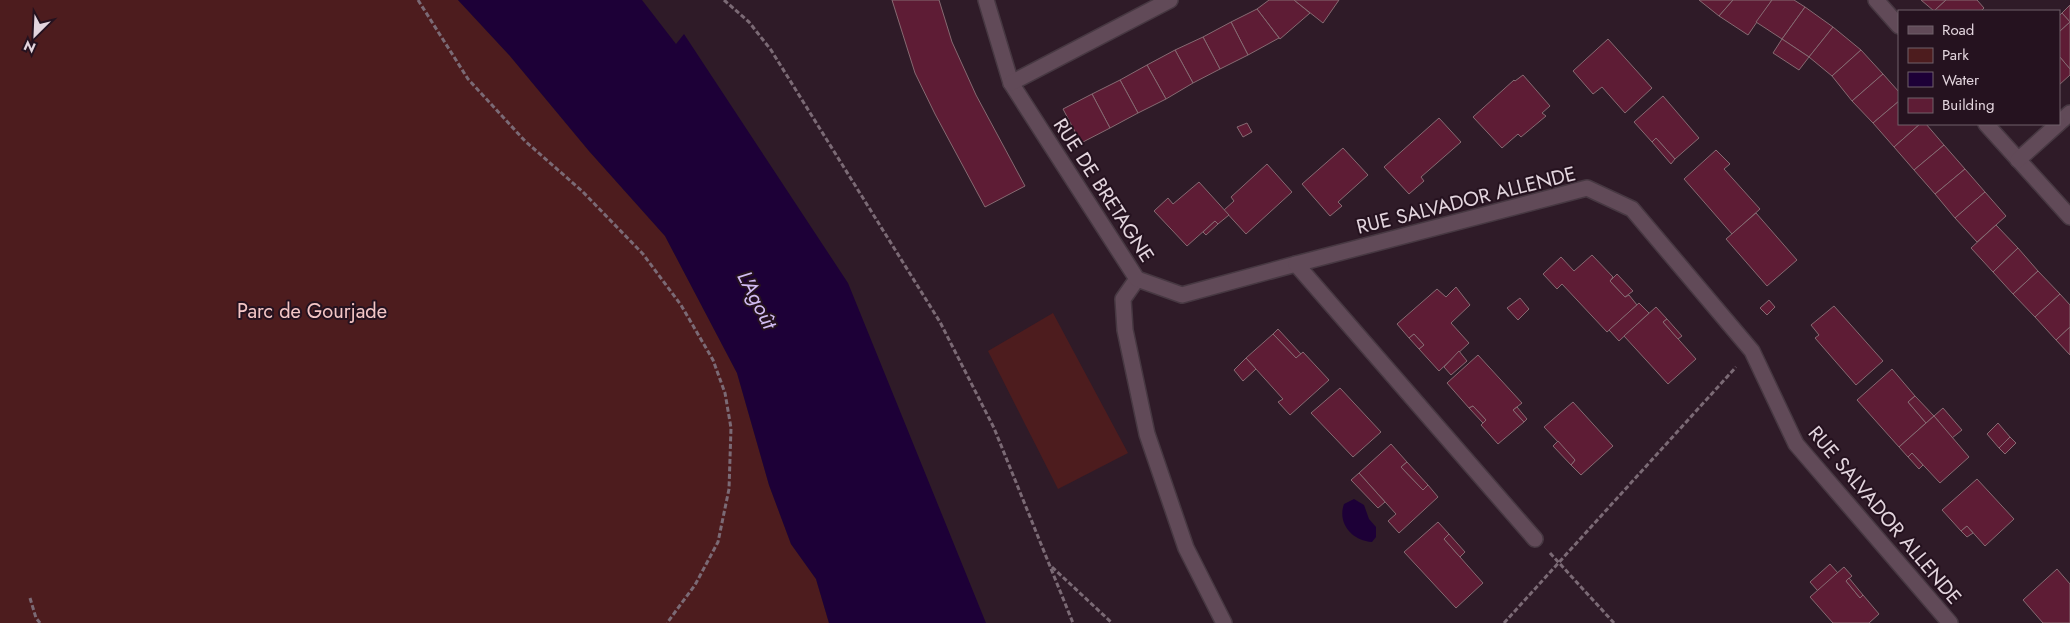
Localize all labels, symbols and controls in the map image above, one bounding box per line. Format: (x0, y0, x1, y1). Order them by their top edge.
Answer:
north arrow (10, 10, 60, 60)
legend (1898, 10, 2060, 125)
text: Road (1942, 19, 1974, 41)
text: N (21, 35, 39, 58)
text: Park (1942, 44, 1969, 66)
text: Water (1942, 69, 1980, 91)
text: Building (1942, 94, 1994, 116)
street label: RUE DE BRETAGNE (1046, 113, 1161, 268)
street label: RUE SALVADOR ALLENDE (1353, 159, 1579, 242)
water label: L'Agoût (730, 266, 785, 335)
park label: Parc de Gourjade (237, 297, 387, 326)
street label: RUE SALVADOR ALLENDE (1801, 420, 1968, 611)

